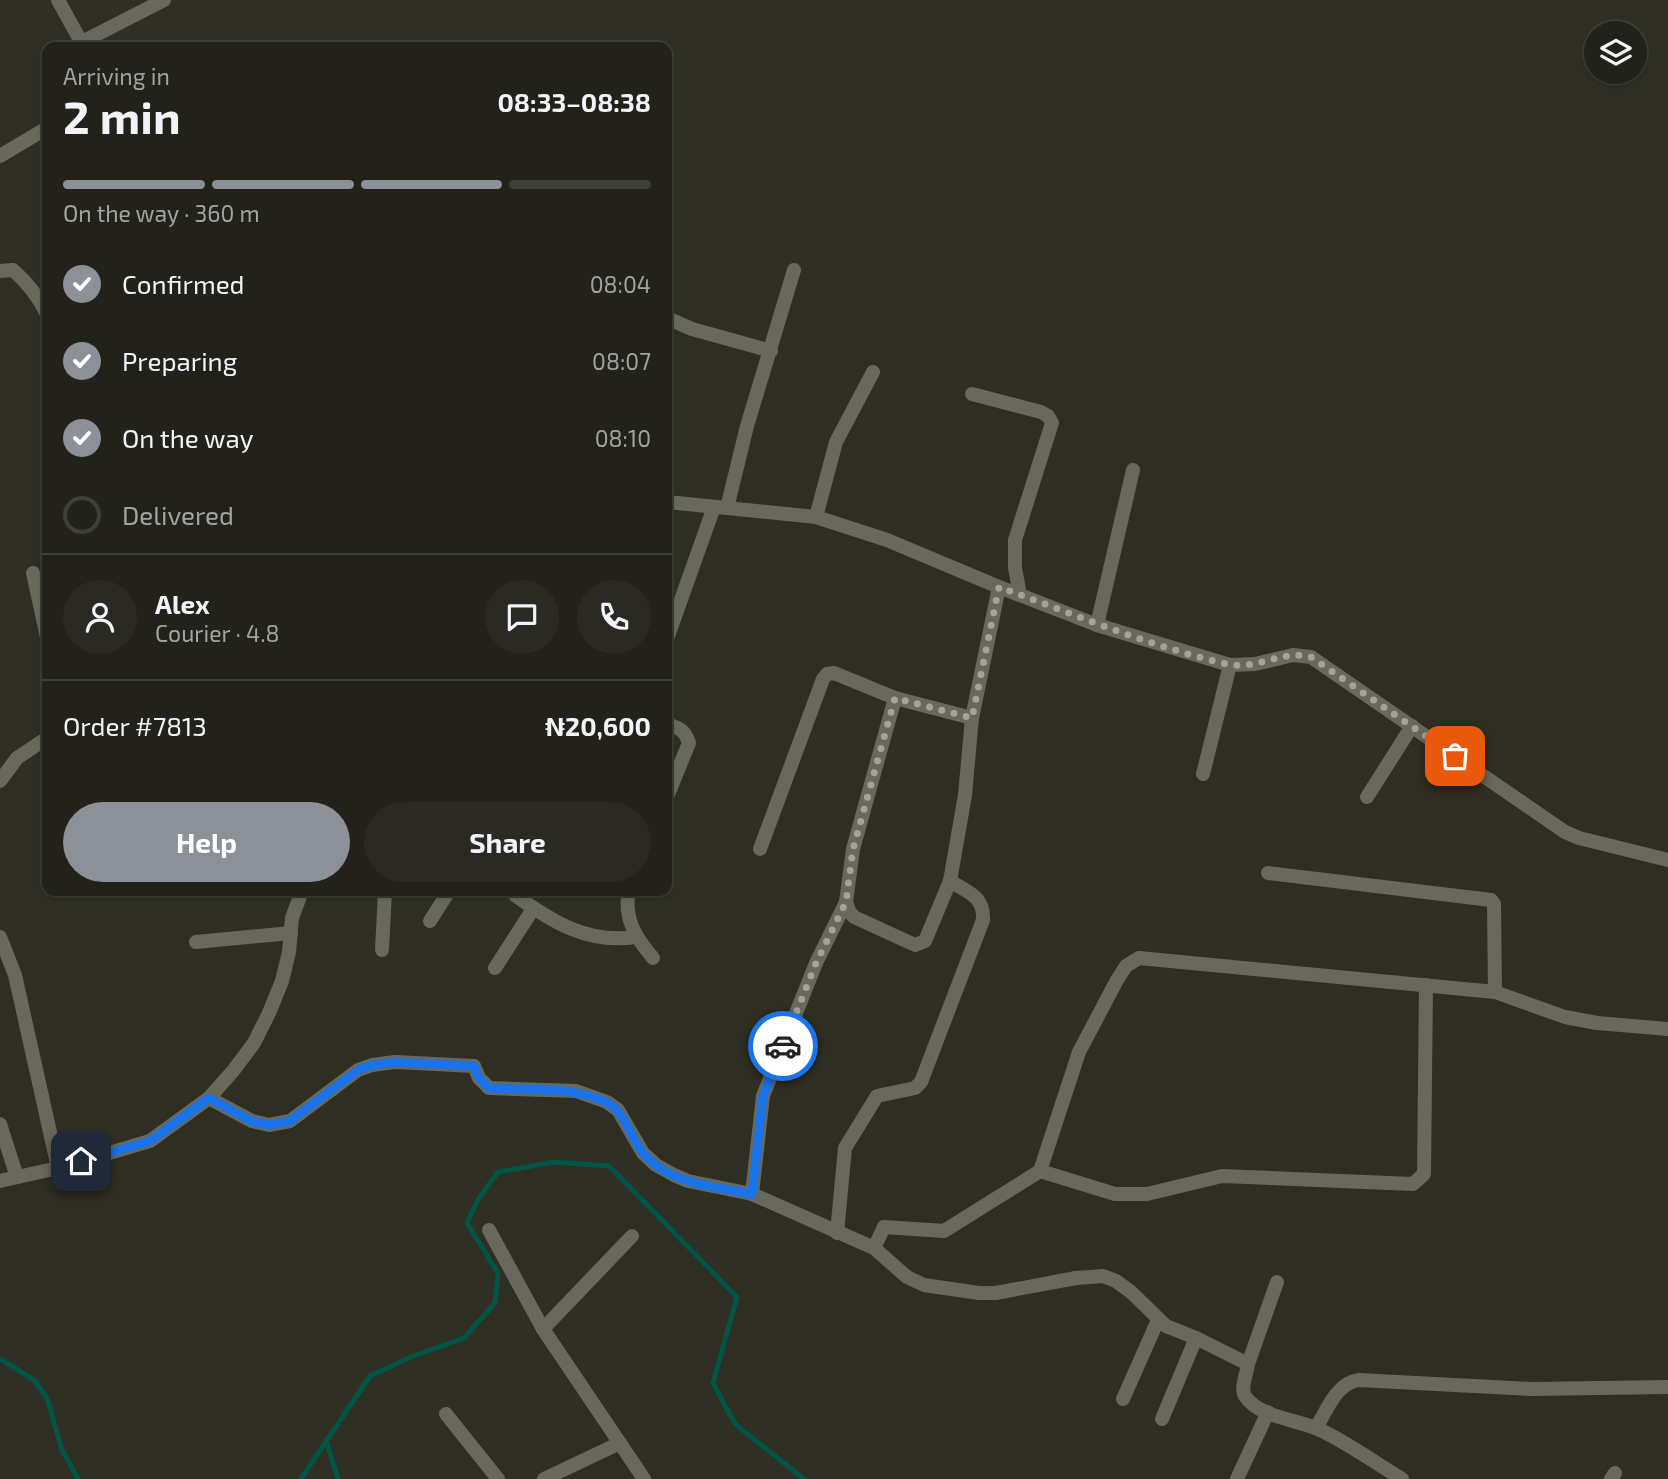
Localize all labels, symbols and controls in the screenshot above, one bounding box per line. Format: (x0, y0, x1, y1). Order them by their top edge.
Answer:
map controls (1584, 21, 1647, 84)
button: layers (1584, 21, 1647, 84)
text: Arriving in (63, 62, 170, 90)
text: 08:33–08:38 (497, 86, 651, 117)
text: 2 min (63, 88, 181, 143)
text: On the way · 360 m (63, 199, 260, 227)
icon: check (63, 265, 101, 303)
text: Confirmed (122, 268, 245, 299)
text: 08:04 (590, 270, 651, 298)
icon: check (63, 342, 101, 380)
text: Preparing (122, 345, 237, 376)
text: 08:07 (592, 347, 651, 375)
icon: check (63, 419, 101, 457)
text: On the way (122, 422, 253, 453)
text: 08:10 (595, 424, 651, 452)
text: Delivered (122, 499, 234, 530)
button: person (63, 580, 137, 654)
button: chat (485, 580, 559, 654)
button: phone (577, 580, 651, 654)
text: Alex (155, 588, 210, 619)
text: Courier · 4.8 (155, 619, 279, 647)
text: Order #7813 (63, 710, 207, 741)
text: ₦20,600 (545, 710, 651, 741)
pin (1425, 726, 1485, 786)
icon: bag (1436, 737, 1474, 775)
button: Help (63, 802, 350, 882)
button: Share (364, 802, 651, 882)
courier (748, 1011, 818, 1081)
icon: car (764, 1027, 802, 1065)
pin (51, 1131, 111, 1191)
icon: home (62, 1142, 100, 1180)

